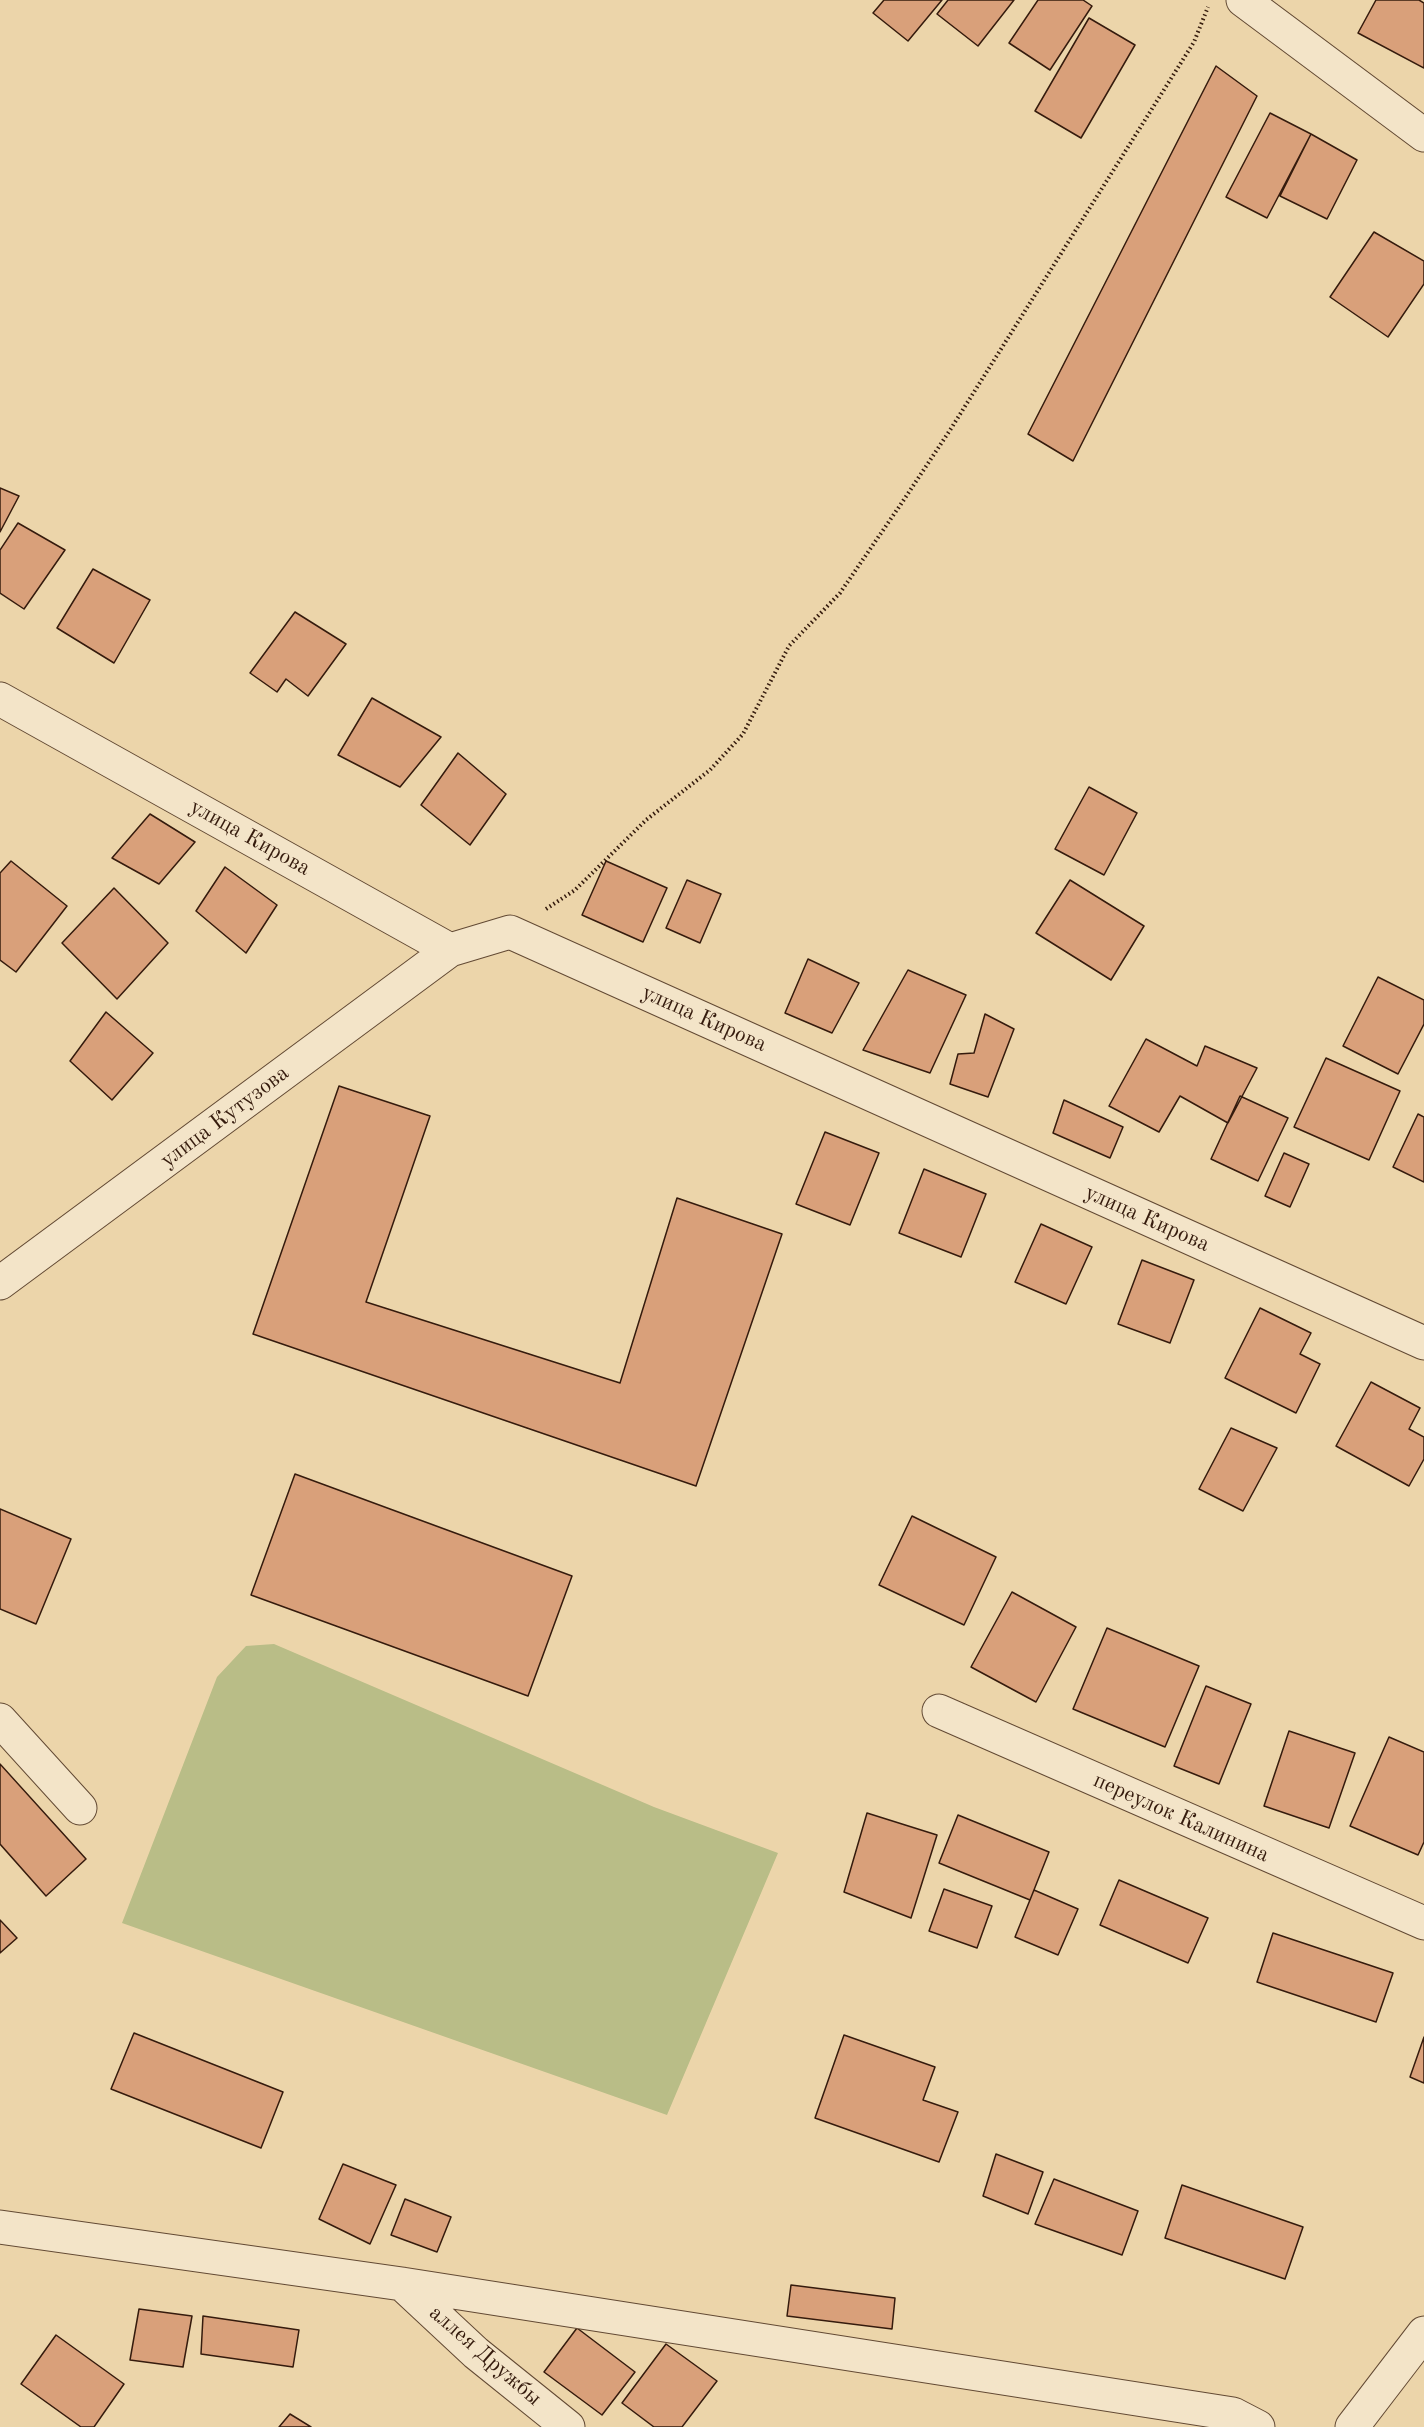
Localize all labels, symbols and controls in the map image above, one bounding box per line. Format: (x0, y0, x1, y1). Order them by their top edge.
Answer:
street label: улица Кирова (185, 794, 315, 882)
street label: улица Кирова (637, 980, 771, 1058)
street label: улица Кутузова (156, 1060, 294, 1174)
street label: улица Кирова (1080, 1180, 1214, 1258)
street label: переулок Калинина (1089, 1767, 1273, 1869)
street label: аллея Дружбы (423, 2300, 547, 2412)

